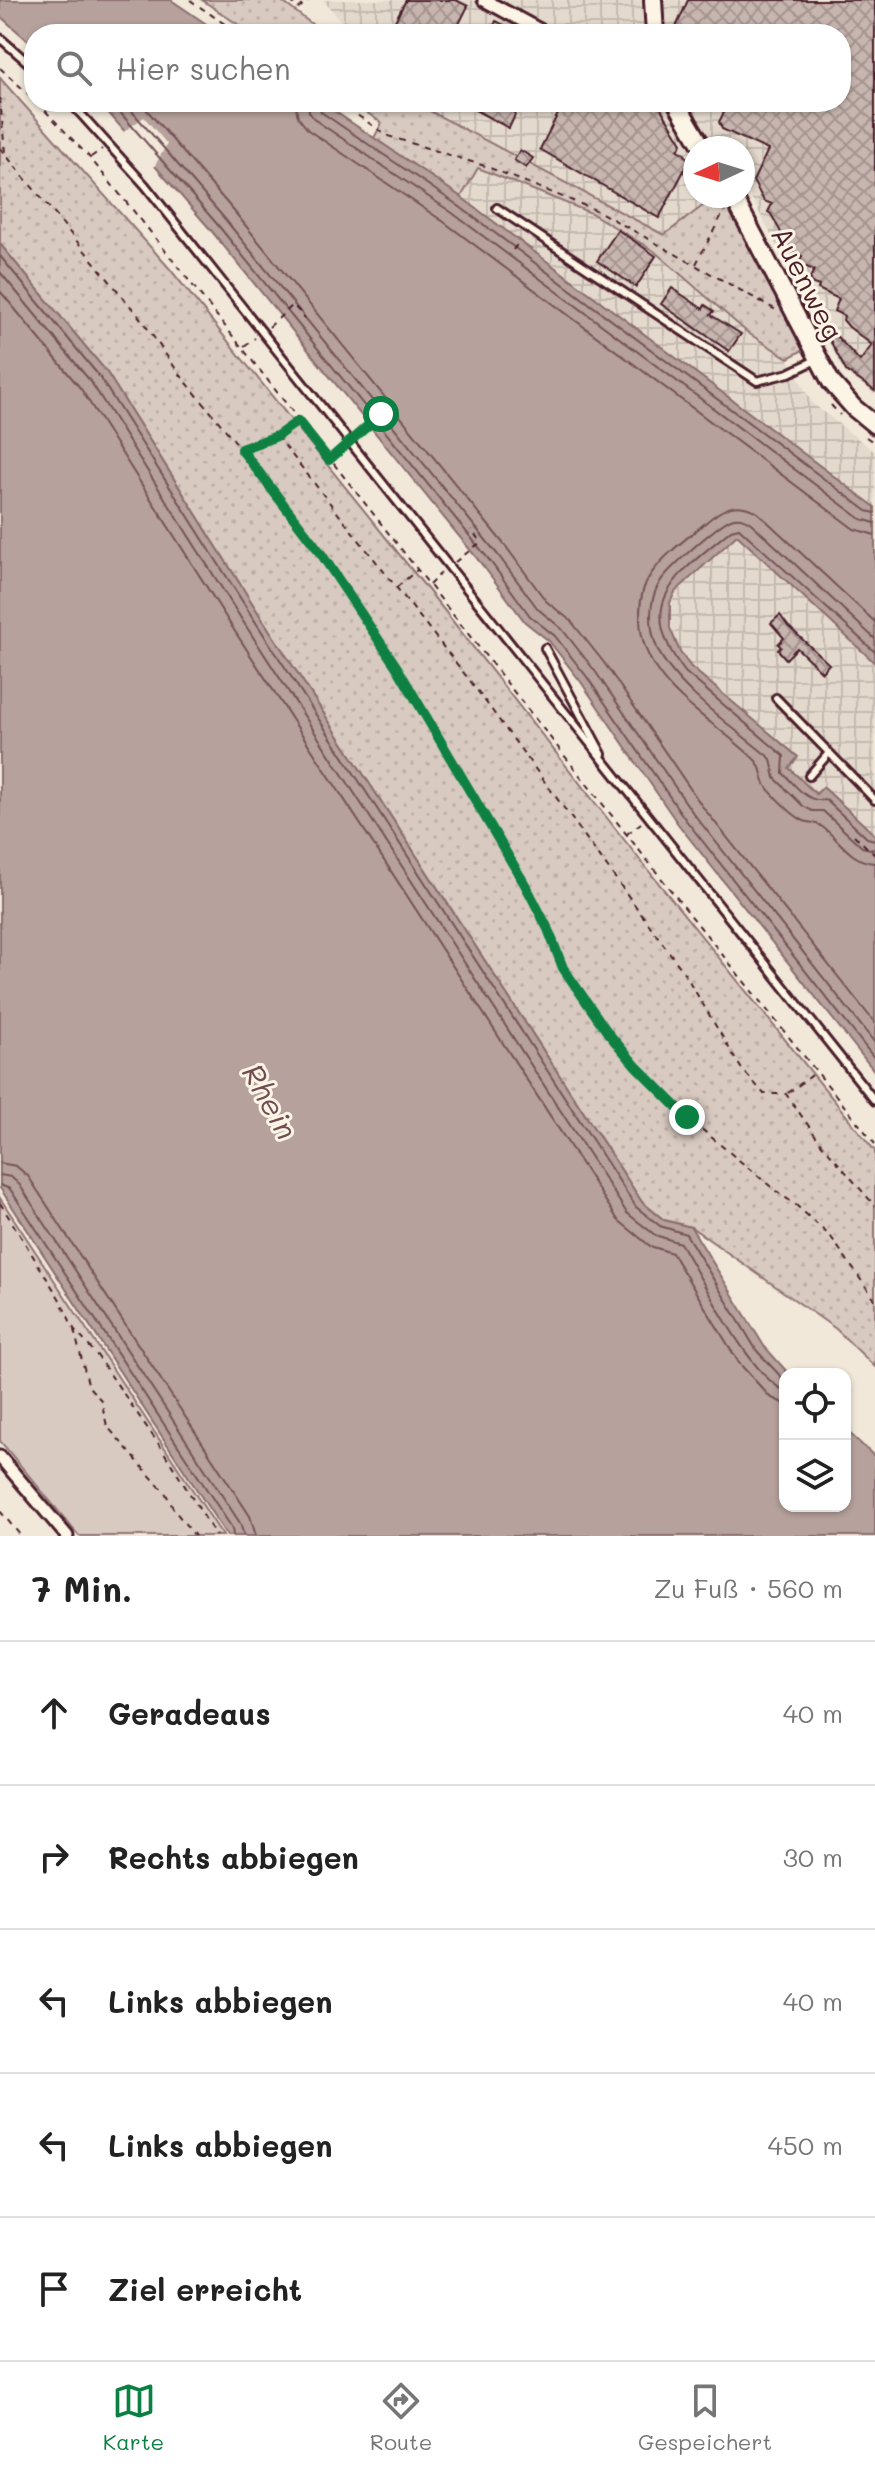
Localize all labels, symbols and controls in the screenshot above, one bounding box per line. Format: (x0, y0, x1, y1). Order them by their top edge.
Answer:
search box (24, 24, 851, 112)
icon: search (52, 46, 96, 90)
text: Hier suchen (116, 48, 291, 88)
north arrow (683, 136, 755, 208)
street label: Auenweg (764, 220, 852, 346)
route start (363, 396, 399, 432)
water label: Rhein (234, 1056, 308, 1146)
route end (669, 1099, 705, 1135)
map controls (779, 1368, 851, 1512)
button: locate (779, 1368, 851, 1440)
button: layers (779, 1440, 851, 1512)
text: 7 Min. (32, 1566, 132, 1611)
text: Zu Fuß · 560 m (654, 1571, 843, 1605)
icon: ahead (32, 1691, 76, 1735)
text: Geradeaus (108, 1693, 271, 1733)
text: 40 m (783, 1696, 843, 1730)
icon: right (32, 1835, 76, 1879)
text: Rechts abbiegen (108, 1837, 359, 1877)
text: 30 m (783, 1840, 843, 1874)
icon: left (32, 1979, 76, 2023)
text: Links abbiegen (108, 1981, 332, 2021)
text: 40 m (783, 1984, 843, 2018)
icon: left (32, 2123, 76, 2167)
text: Links abbiegen (108, 2125, 332, 2165)
text: 450 m (767, 2128, 843, 2162)
icon: arrive (32, 2267, 76, 2311)
text: Ziel erreicht (108, 2269, 302, 2309)
tab: Karte (103, 2379, 164, 2456)
tab: Route (370, 2379, 432, 2456)
tab: Gespeichert (638, 2379, 772, 2456)

